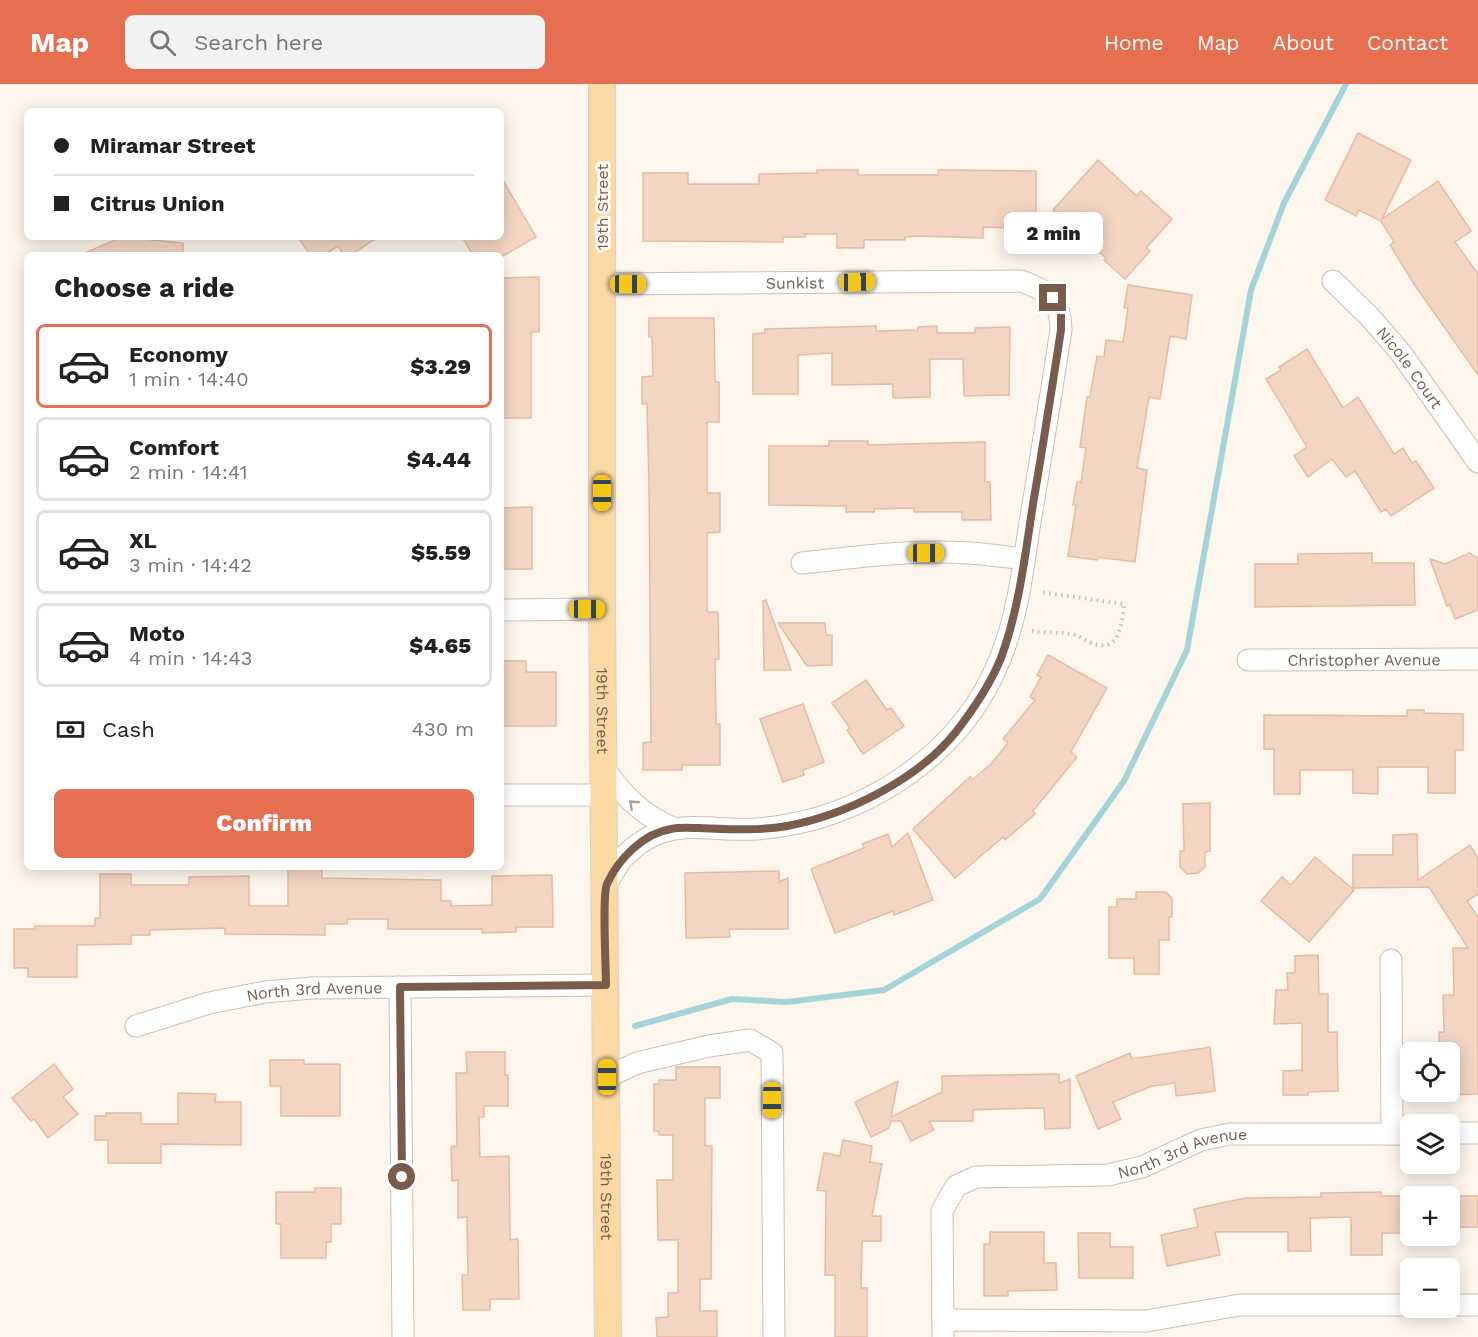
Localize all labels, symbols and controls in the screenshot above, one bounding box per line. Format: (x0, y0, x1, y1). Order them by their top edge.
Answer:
search box (125, 15, 545, 69)
text: Map (30, 26, 89, 59)
icon: search (146, 26, 179, 59)
text: Search here (194, 30, 323, 55)
text: Home (1104, 30, 1164, 55)
text: Map (1197, 30, 1240, 55)
text: About (1273, 30, 1334, 55)
text: Contact (1367, 30, 1448, 55)
text: Miramar Street (90, 133, 255, 158)
street label: 19th Street (593, 164, 612, 250)
text: Citrus Union (90, 191, 225, 216)
callout: 2 min (1004, 211, 1102, 253)
text: 2 min (1026, 221, 1081, 245)
text: Choose a ride (54, 272, 234, 304)
street label: Sunkist (766, 273, 825, 292)
car (839, 273, 875, 291)
car (610, 275, 646, 293)
route end (1039, 284, 1066, 311)
street label: Nicole Court (1373, 323, 1447, 412)
icon: car (57, 339, 111, 393)
text: Economy (129, 342, 228, 367)
text: $3.29 (410, 354, 471, 379)
text: 1 min · 14:40 (129, 367, 249, 391)
icon: car (57, 432, 111, 486)
text: Comfort (129, 435, 219, 460)
text: $4.44 (407, 447, 471, 472)
text: 2 min · 14:41 (129, 460, 248, 484)
car (593, 475, 611, 511)
icon: car (57, 525, 111, 579)
text: XL (129, 528, 157, 553)
text: $5.59 (411, 540, 471, 565)
car (908, 544, 944, 562)
text: 3 min · 14:42 (129, 553, 252, 577)
car (569, 600, 605, 618)
icon: car (57, 618, 111, 672)
text: Moto (129, 621, 185, 646)
text: $4.65 (409, 633, 471, 658)
text: 4 min · 14:43 (129, 646, 252, 670)
street label: Christopher Avenue (1287, 650, 1441, 669)
street label: 19th Street (593, 668, 613, 755)
icon: cash (54, 713, 87, 746)
text: Cash (102, 717, 155, 742)
text: 430 m (412, 717, 474, 741)
button: Confirm (54, 789, 474, 858)
one-way arrow (630, 800, 640, 811)
street label: North 3rd Avenue (245, 978, 383, 1005)
map controls (1400, 1042, 1460, 1318)
button: locate (1400, 1042, 1460, 1102)
car (598, 1059, 616, 1095)
car (763, 1082, 781, 1118)
button: layers (1400, 1114, 1460, 1174)
street label: North 3rd Avenue (1116, 1125, 1247, 1182)
street label: 19th Street (597, 1154, 617, 1241)
route start (388, 1163, 415, 1190)
button: + (1400, 1186, 1460, 1246)
button: − (1400, 1258, 1460, 1318)

